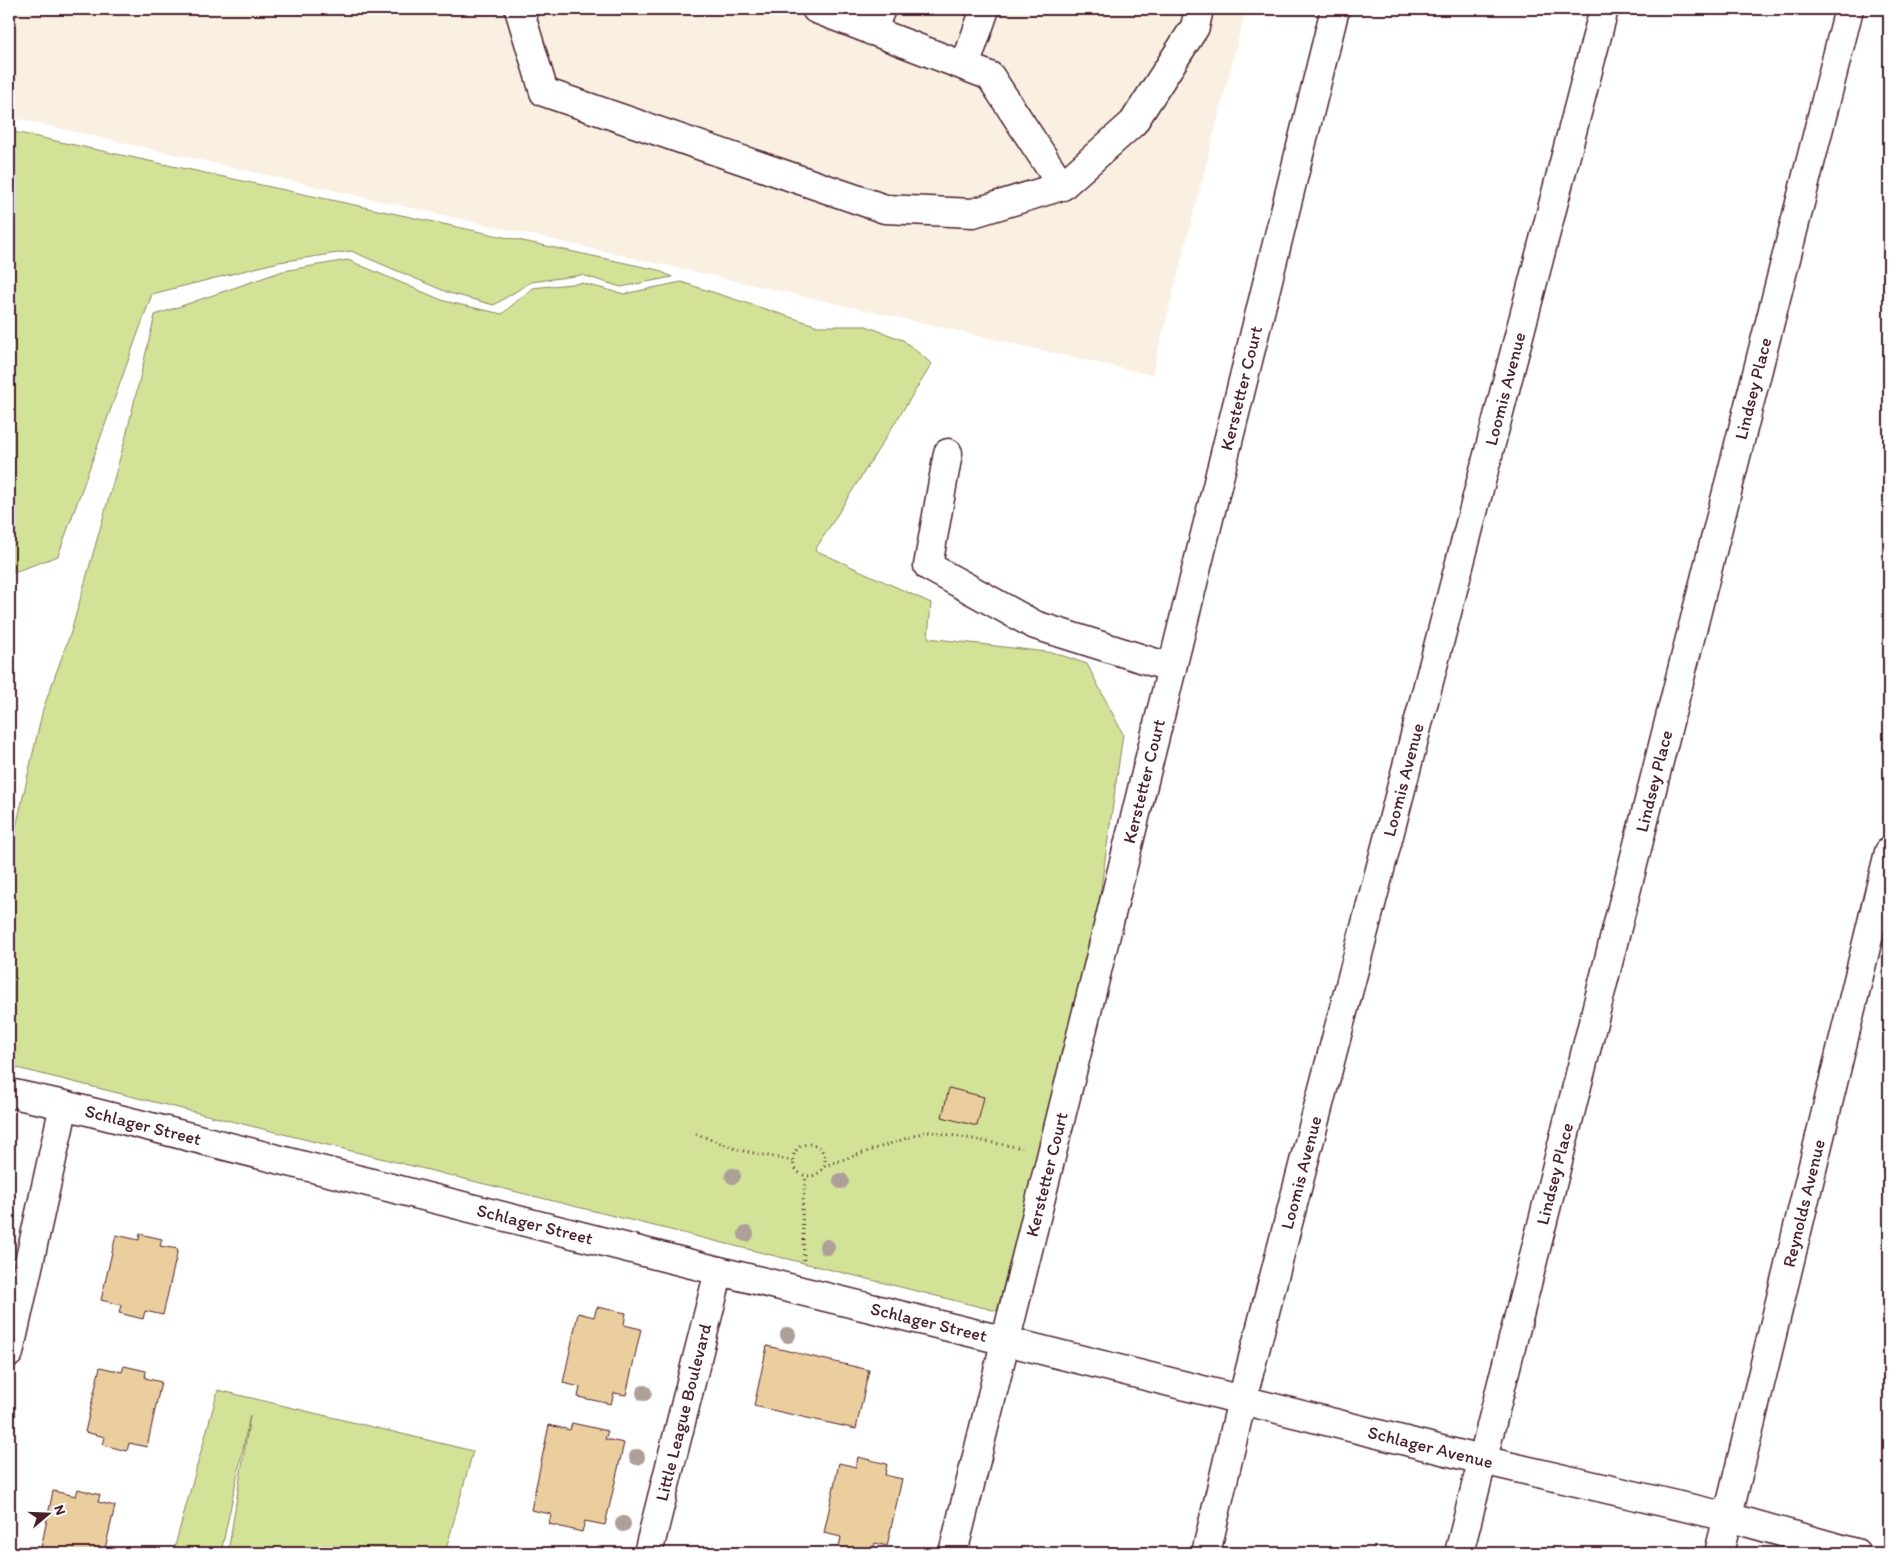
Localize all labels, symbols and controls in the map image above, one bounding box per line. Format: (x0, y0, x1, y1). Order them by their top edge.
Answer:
street label: Kerstetter Court (1215, 323, 1267, 453)
street label: Loomis Avenue (1480, 330, 1530, 448)
street label: Lindsey Place (1730, 335, 1777, 442)
street label: Kerstetter Court (1118, 717, 1170, 846)
street label: Loomis Avenue (1378, 721, 1429, 839)
street label: Lindsey Place (1630, 728, 1677, 835)
street label: Schlager Street (83, 1100, 204, 1150)
street label: Kerstetter Court (1021, 1110, 1073, 1239)
street label: Loomis Avenue (1276, 1114, 1326, 1232)
street label: Lindsey Place (1531, 1121, 1578, 1227)
street label: Reynolds Avenue (1778, 1137, 1830, 1269)
street label: Schlager Street (474, 1199, 595, 1250)
street label: Schlager Street (868, 1297, 990, 1347)
street label: Little League Boulevard (650, 1321, 716, 1504)
street label: Schlager Avenue (1366, 1421, 1495, 1473)
north arrow (22, 1490, 72, 1540)
text: N (50, 1503, 69, 1517)

